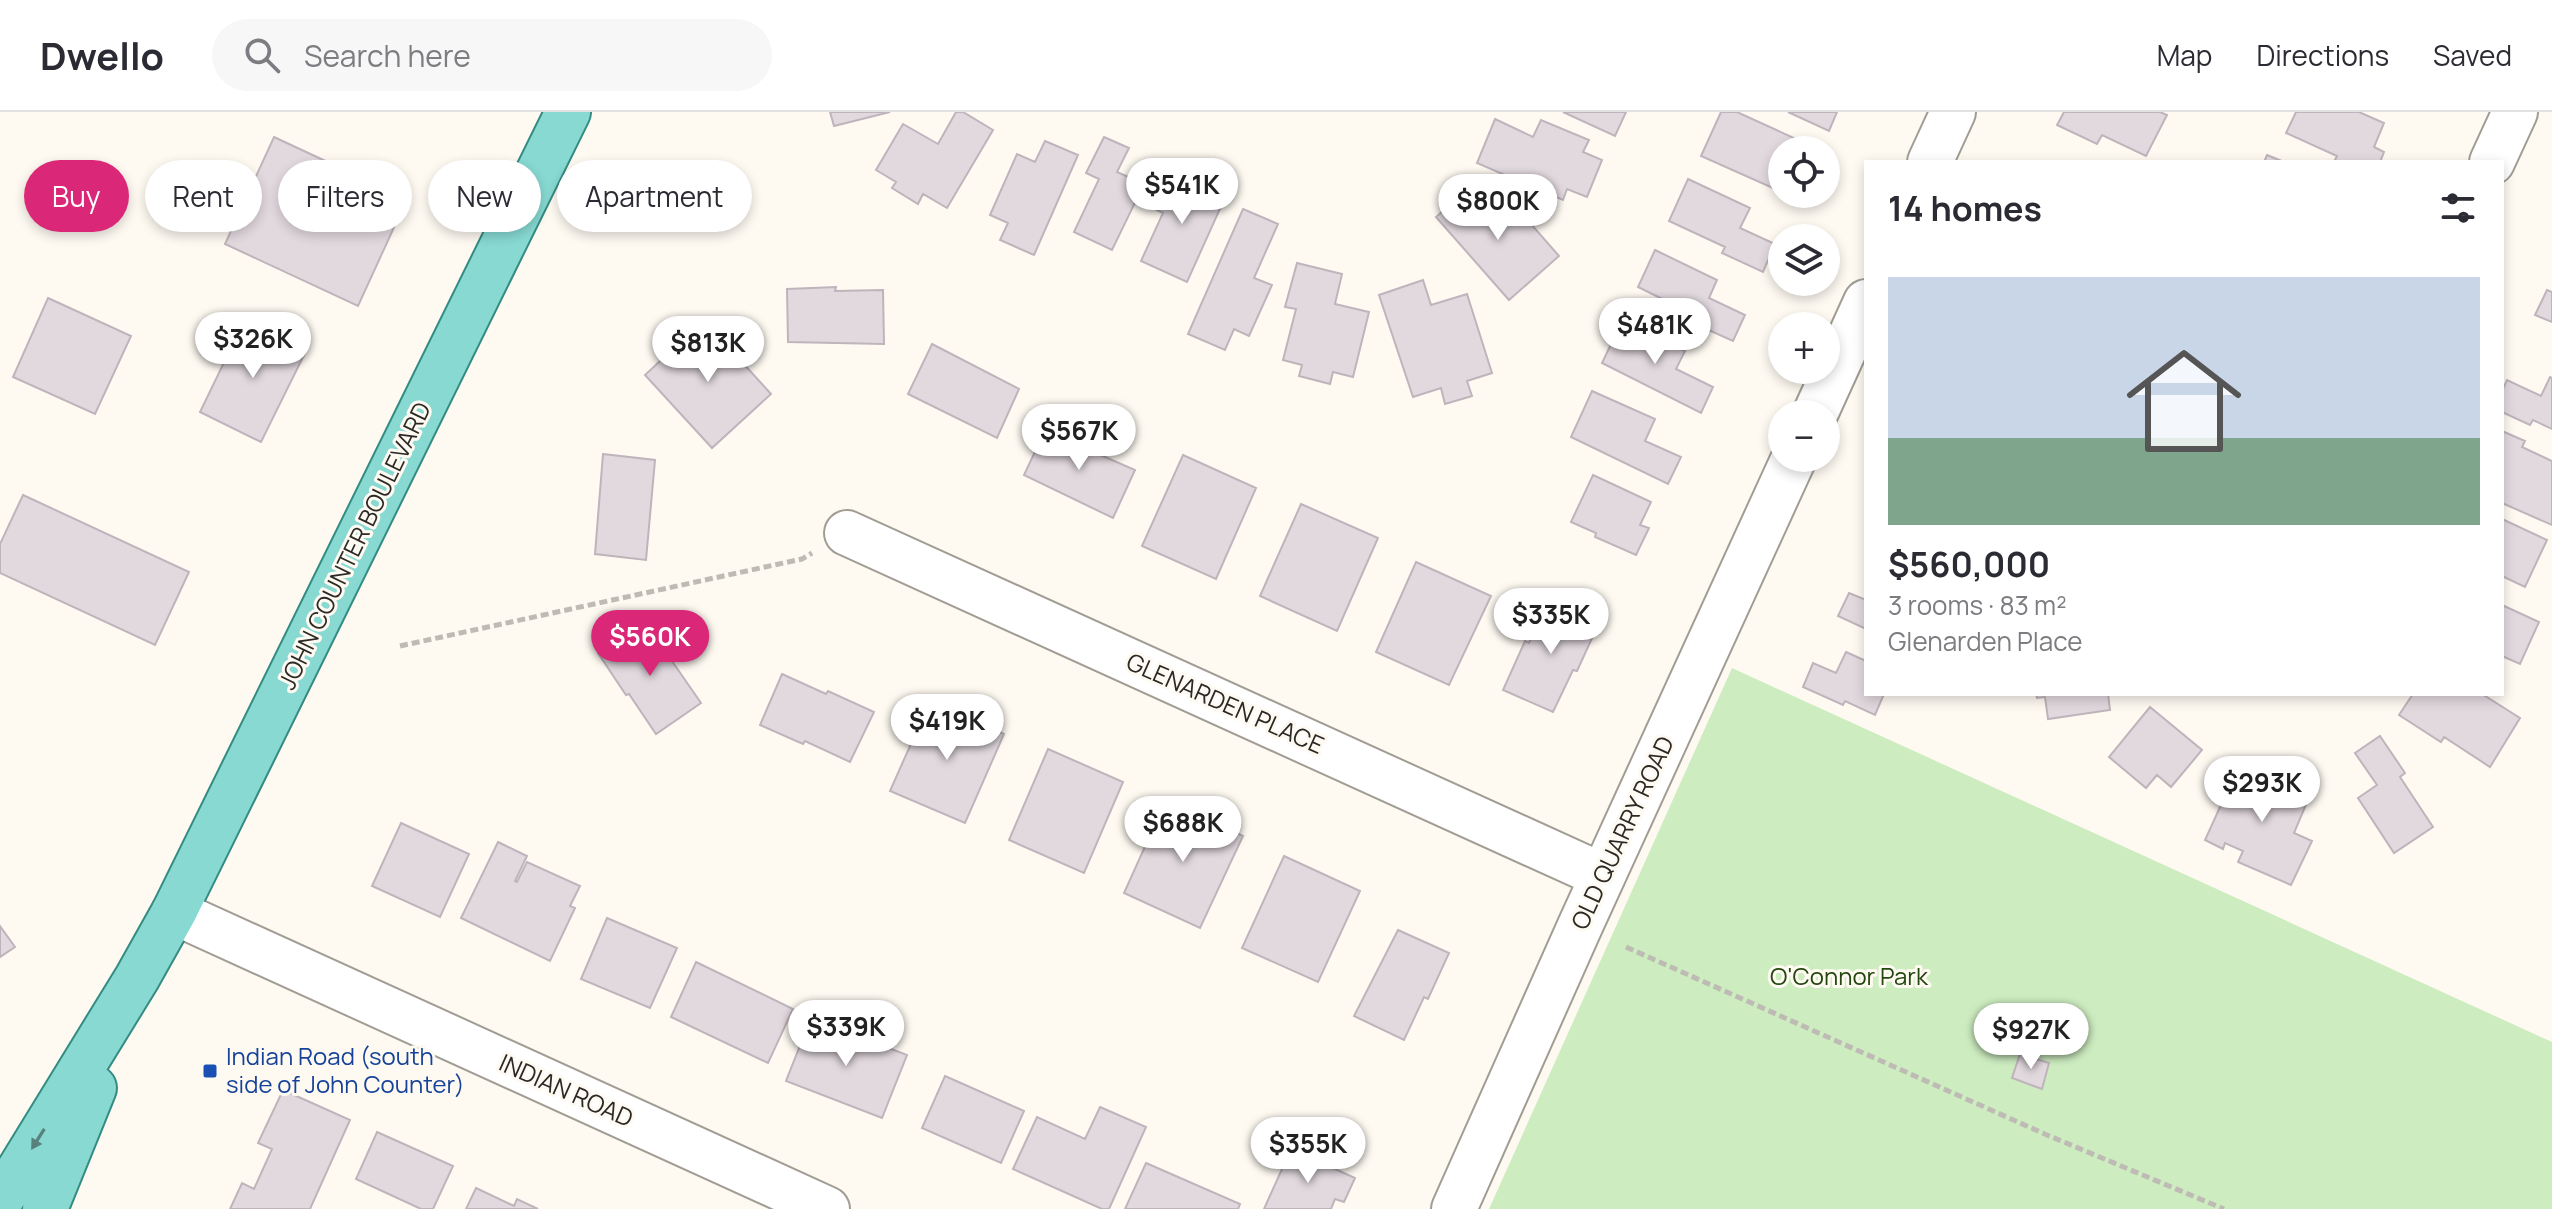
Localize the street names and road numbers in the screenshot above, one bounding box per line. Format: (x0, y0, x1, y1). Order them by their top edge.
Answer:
street label: JOHN COUNTER BOULEVARD (270, 396, 438, 695)
street label: GLENARDEN PLACE (1122, 644, 1330, 761)
street label: OLD QUARRY ROAD (1562, 730, 1681, 934)
street label: INDIAN ROAD (494, 1045, 639, 1134)

